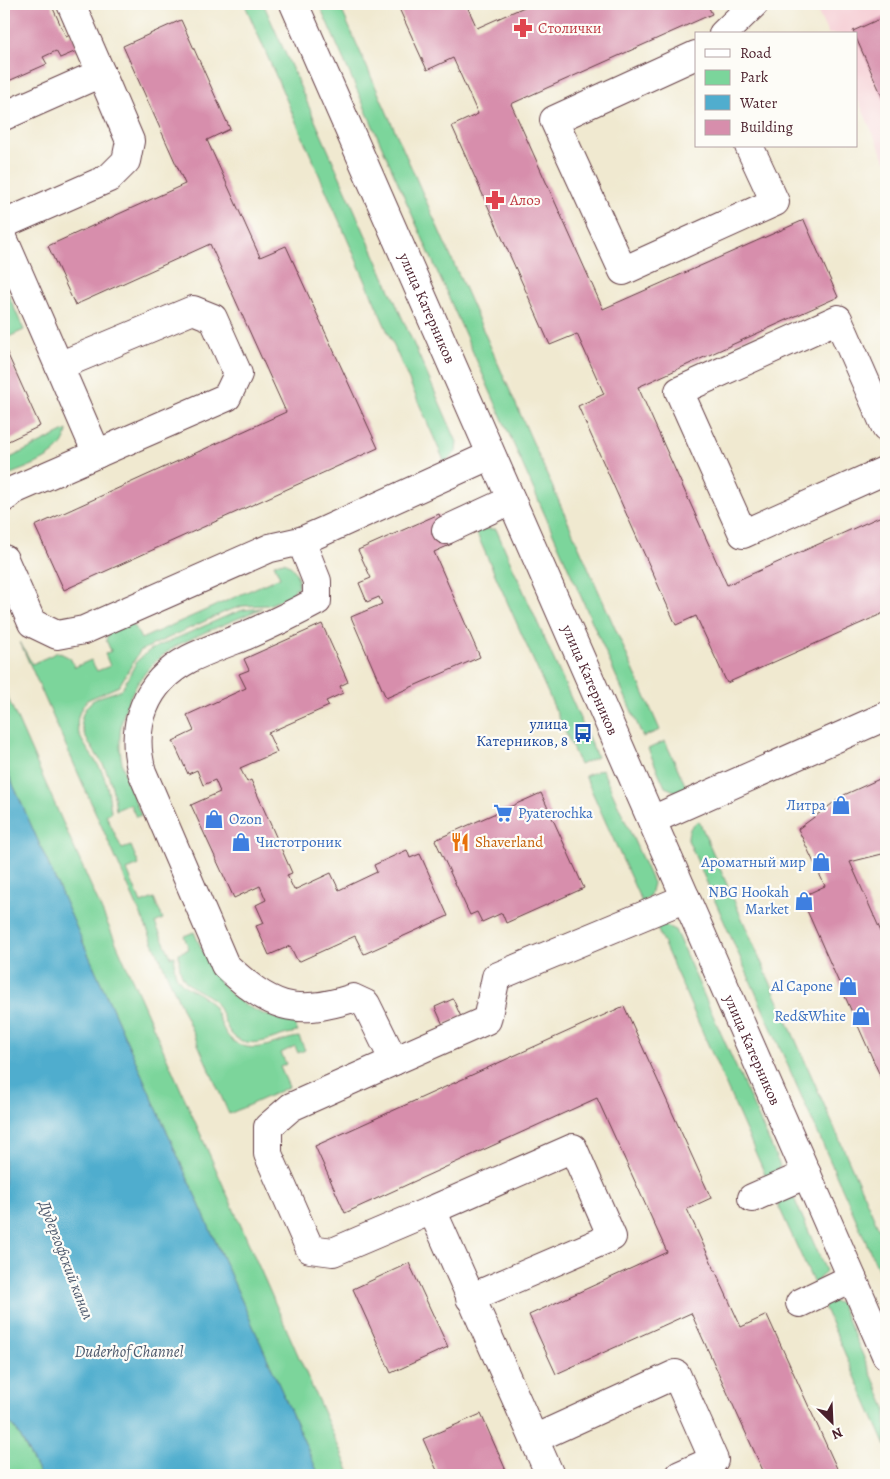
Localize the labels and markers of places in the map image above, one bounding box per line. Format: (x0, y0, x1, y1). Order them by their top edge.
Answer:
pharmacy icon: Столички (512, 17, 534, 39)
place label: Столички (538, 18, 602, 38)
pharmacy icon: Алоэ (484, 189, 506, 211)
place label: Алоэ (509, 190, 541, 210)
place label: улица Катерников, 8 (476, 714, 568, 751)
bus stop icon: улица Катерников, 8 (572, 722, 594, 744)
shop icon: Литра (830, 794, 852, 816)
place label: Литра (786, 795, 826, 815)
supermarket icon: Pyaterochka (492, 802, 514, 824)
place label: Pyaterochka (518, 803, 593, 823)
shop icon: Ozon (203, 808, 225, 830)
place label: Ozon (229, 809, 262, 829)
shop icon: Чистотроник (230, 831, 252, 853)
restaurant icon: Shaverland (449, 831, 471, 853)
place label: Чистотроник (256, 832, 342, 852)
place label: Shaverland (475, 832, 544, 852)
shop icon: Ароматный мир (810, 851, 832, 873)
place label: Ароматный мир (700, 852, 806, 872)
place label: NBG Hookah Market (708, 882, 789, 919)
shop icon: NBG Hookah Market (793, 890, 815, 912)
shop icon: Al Capone (837, 975, 859, 997)
place label: Al Capone (770, 976, 833, 996)
shop icon: Red&White (850, 1005, 872, 1027)
place label: Red&White (774, 1006, 846, 1026)

